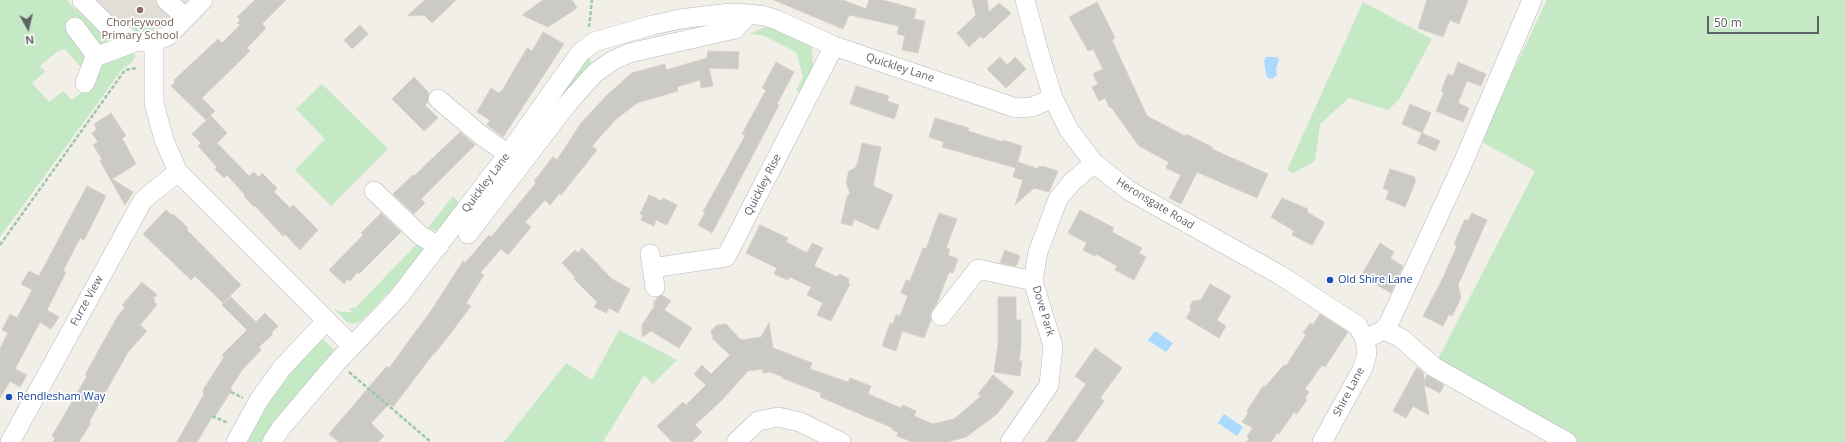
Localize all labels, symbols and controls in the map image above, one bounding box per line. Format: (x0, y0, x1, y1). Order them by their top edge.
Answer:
marker: Chorleywood Primary School (135, 5, 145, 15)
north arrow (8, 8, 48, 48)
scale bar (1709, 8, 1821, 34)
text: 50 m (1714, 14, 1742, 31)
place label: Chorleywood Primary School (101, 16, 179, 42)
text: N (24, 32, 35, 48)
street label: Quickley Lane (864, 51, 936, 85)
street label: Quickley Lane (459, 151, 513, 215)
street label: Quickley Rise (742, 152, 784, 218)
street label: Heronsgate Road (1114, 176, 1196, 232)
place label: Old Shire Lane (1338, 273, 1413, 287)
street label: Furze View (68, 274, 106, 328)
marker: Old Shire Lane (1325, 275, 1335, 285)
street label: Dove Park (1029, 284, 1057, 338)
street label: Shire Lane (1331, 365, 1367, 419)
place label: Rendlesham Way (17, 390, 105, 404)
marker: Rendlesham Way (4, 392, 14, 402)

